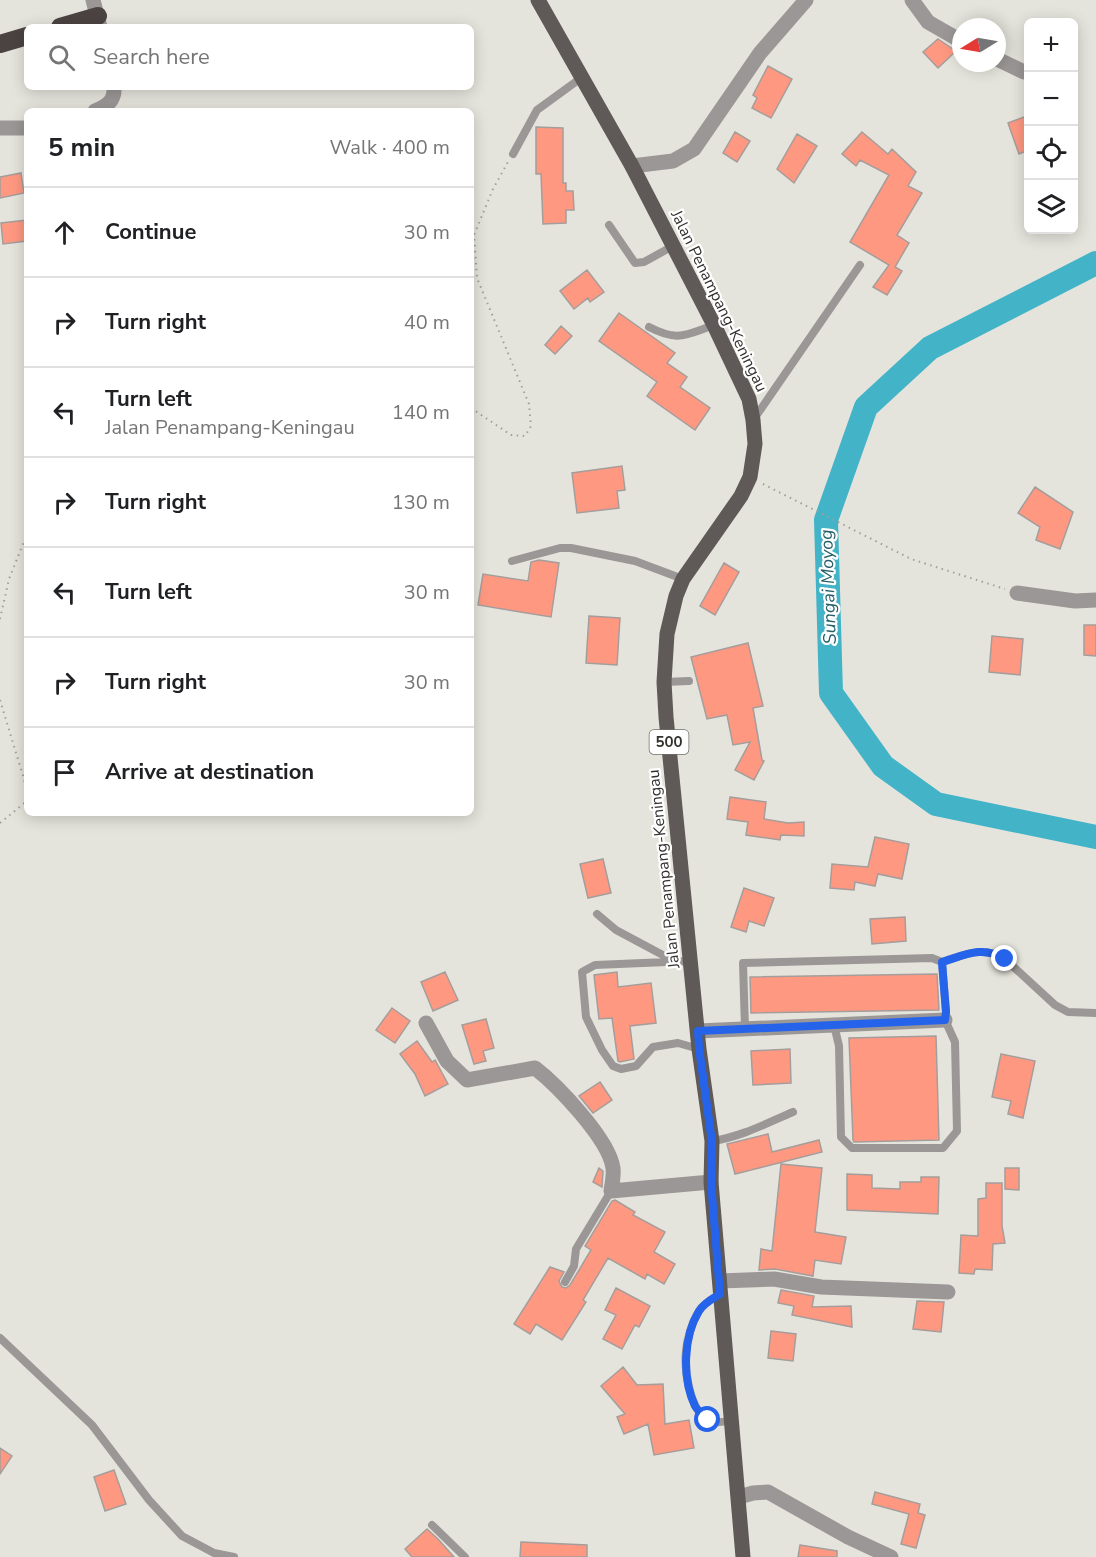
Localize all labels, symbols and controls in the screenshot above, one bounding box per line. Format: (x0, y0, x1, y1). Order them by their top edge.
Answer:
north arrow (952, 18, 1006, 72)
map controls (1024, 18, 1078, 234)
button: + (1024, 18, 1078, 72)
search box (24, 24, 474, 90)
icon: search (45, 41, 78, 74)
text: Search here (93, 42, 210, 72)
button: − (1024, 72, 1078, 126)
button: locate (1024, 126, 1078, 180)
text: 5 min (48, 130, 115, 165)
text: Walk · 400 m (330, 134, 450, 161)
button: layers (1024, 180, 1078, 234)
street label: Jalan Penampang-Keningau (665, 206, 773, 396)
icon: ahead (48, 216, 81, 249)
text: Continue (105, 217, 196, 247)
text: 30 m (404, 219, 450, 246)
icon: right (48, 306, 81, 339)
text: Turn right (105, 307, 206, 337)
text: 40 m (404, 309, 450, 336)
text: Turn left (105, 384, 192, 414)
icon: left (48, 396, 81, 429)
text: 140 m (392, 399, 450, 426)
text: Jalan Penampang-Keningau (105, 414, 355, 441)
icon: right (48, 486, 81, 519)
text: Turn right (105, 487, 206, 517)
text: 130 m (392, 489, 450, 516)
water label: Sungai Moyog (814, 529, 842, 645)
icon: left (48, 576, 81, 609)
text: Turn left (105, 577, 192, 607)
text: 30 m (404, 579, 450, 606)
icon: right (48, 666, 81, 699)
text: Turn right (105, 667, 206, 697)
text: 30 m (404, 669, 450, 696)
road number: 500 (650, 730, 688, 754)
icon: arrive (48, 756, 81, 789)
text: Arrive at destination (105, 757, 314, 787)
street label: Jalan Penampang-Keningau (643, 769, 685, 970)
route end (991, 945, 1017, 971)
route start (694, 1406, 720, 1432)

